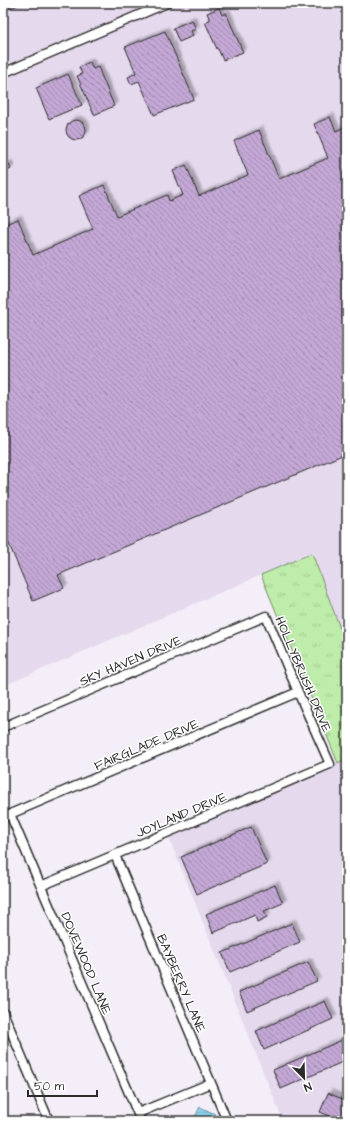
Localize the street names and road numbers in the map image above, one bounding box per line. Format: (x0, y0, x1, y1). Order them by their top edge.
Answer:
street label: HOLLYBRUSH DRIVE (271, 614, 336, 735)
street label: SKY HAVEN DRIVE (77, 631, 184, 691)
street label: FAIRGLADE DRIVE (91, 715, 202, 775)
street label: JOYLAND DRIVE (133, 788, 230, 842)
street label: DOVEWOOD LANE (56, 910, 116, 1018)
street label: BAYBERRY LANE (152, 931, 210, 1036)

